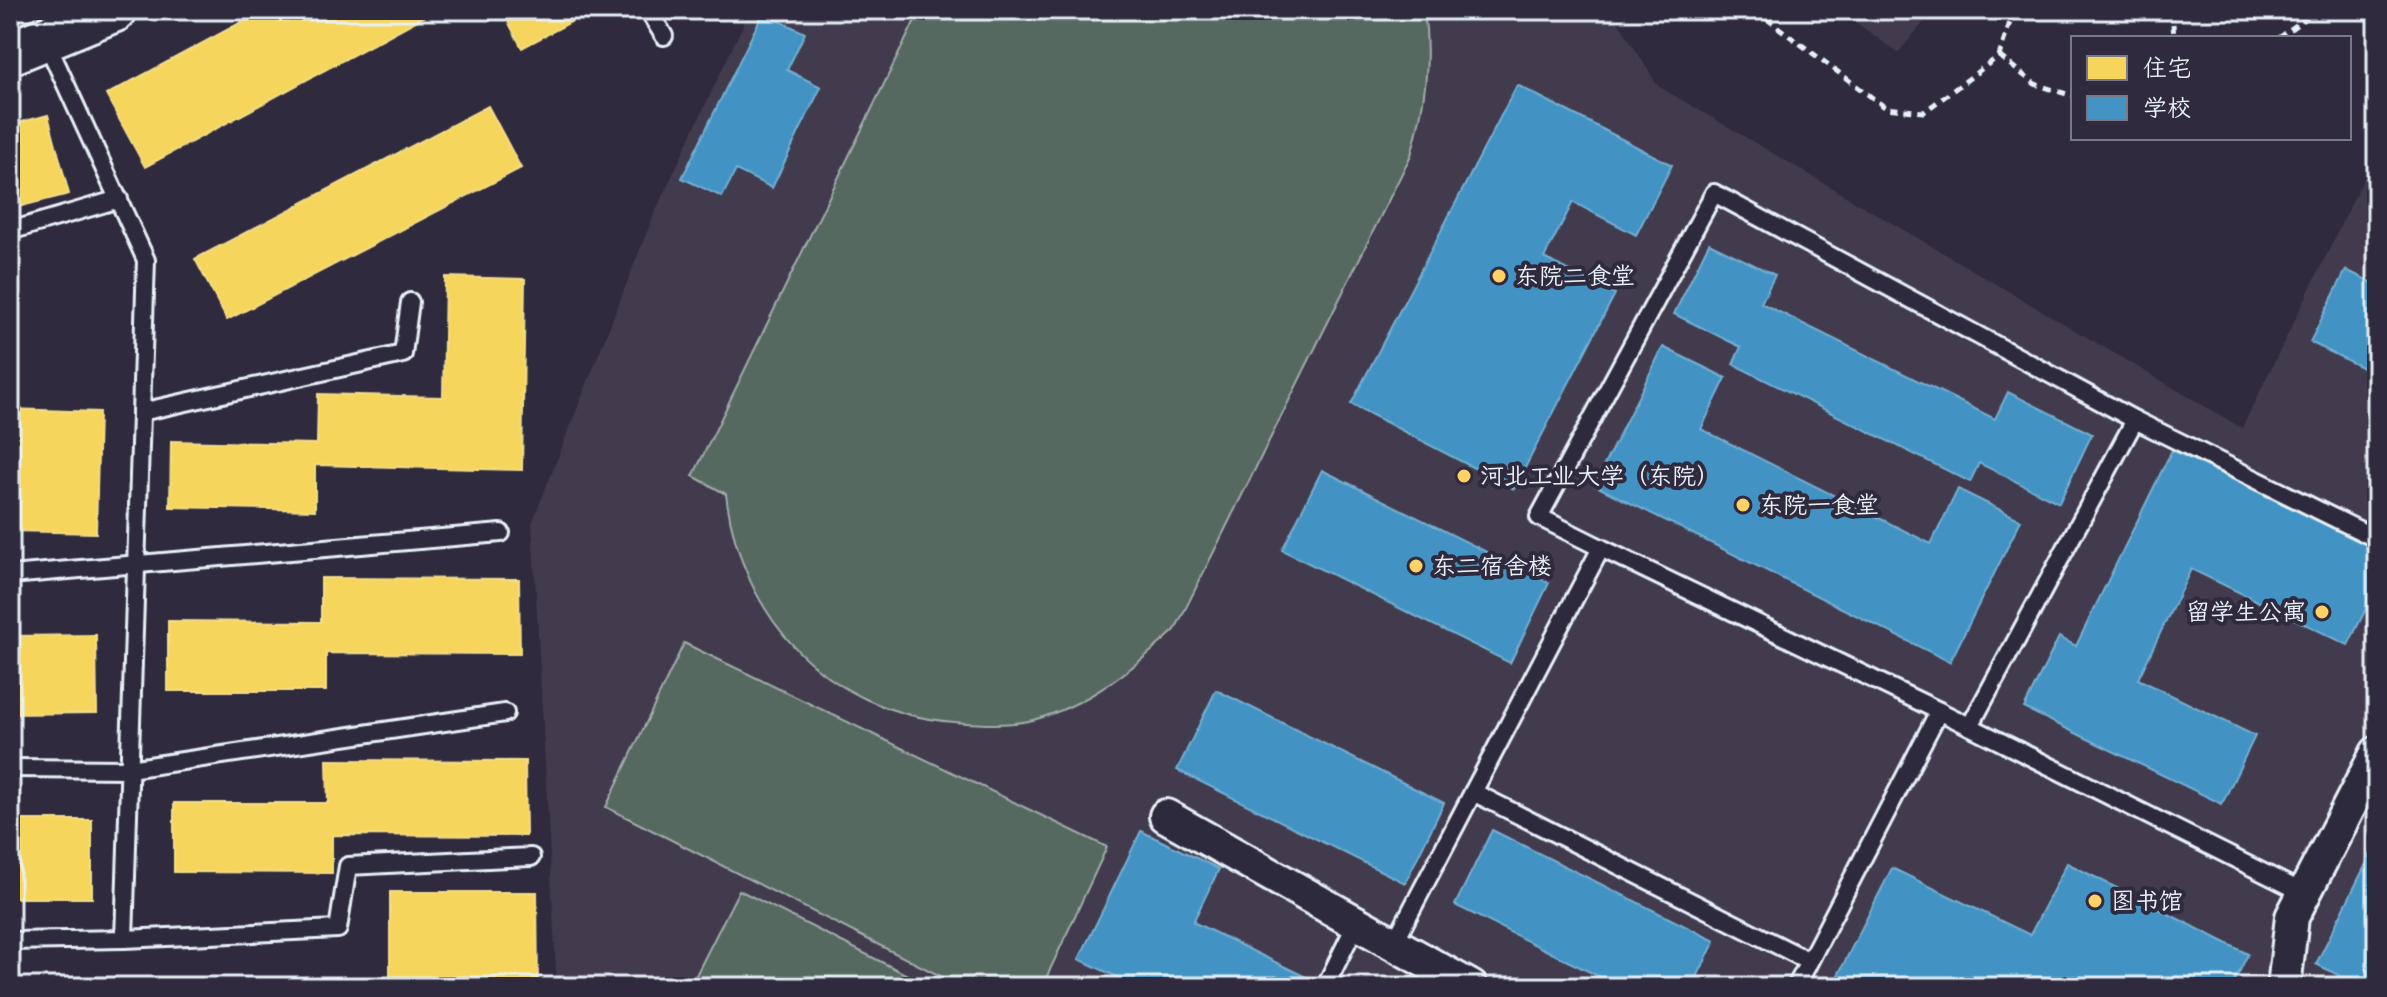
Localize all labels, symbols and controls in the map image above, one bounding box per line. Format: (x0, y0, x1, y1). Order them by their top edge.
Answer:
legend (2071, 36, 2351, 140)
text: 住宅 (2143, 52, 2191, 82)
text: 学校 (2143, 92, 2191, 122)
place label: 东院二食堂 (1515, 260, 1635, 290)
marker: 东院二食堂 (1490, 267, 1508, 285)
place label: 河北工业大学（东院） (1480, 460, 1720, 490)
marker: 河北工业大学（东院） (1455, 467, 1473, 485)
place label: 东院一食堂 (1759, 489, 1879, 519)
marker: 东院一食堂 (1734, 496, 1752, 514)
place label: 东二宿舍楼 (1432, 550, 1552, 580)
marker: 东二宿舍楼 (1407, 557, 1425, 575)
place label: 留学生公寓 (2186, 596, 2306, 626)
marker: 留学生公寓 (2313, 603, 2331, 621)
place label: 图书馆 (2111, 885, 2183, 915)
marker: 图书馆 (2086, 892, 2104, 910)

